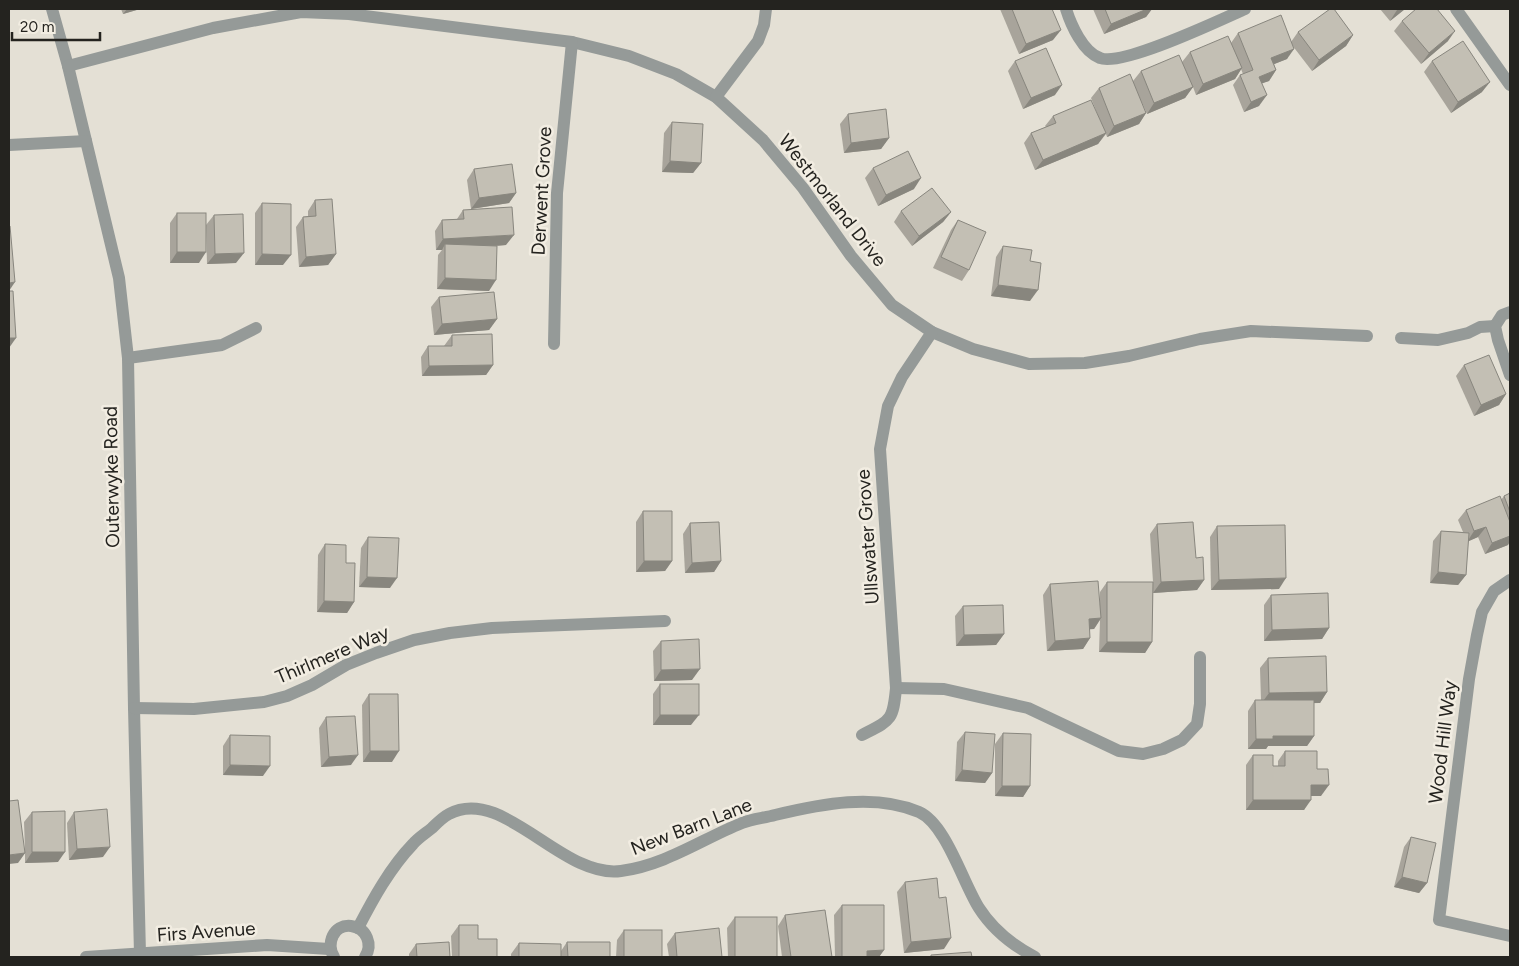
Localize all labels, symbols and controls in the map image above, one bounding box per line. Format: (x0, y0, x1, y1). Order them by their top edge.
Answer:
scale bar (12, 10, 100, 42)
text: 20 m (20, 18, 54, 36)
street label: Derwent Grove (527, 126, 556, 256)
street label: Westmorland Drive (774, 130, 891, 271)
street label: Outerwyke Road (99, 406, 124, 548)
street label: Ullswater Grove (851, 469, 884, 605)
street label: Thirlmere Way (272, 620, 392, 689)
street label: Wood Hill Way (1424, 679, 1461, 805)
street label: New Barn Lane (627, 793, 755, 860)
street label: Firs Avenue (156, 917, 256, 946)

